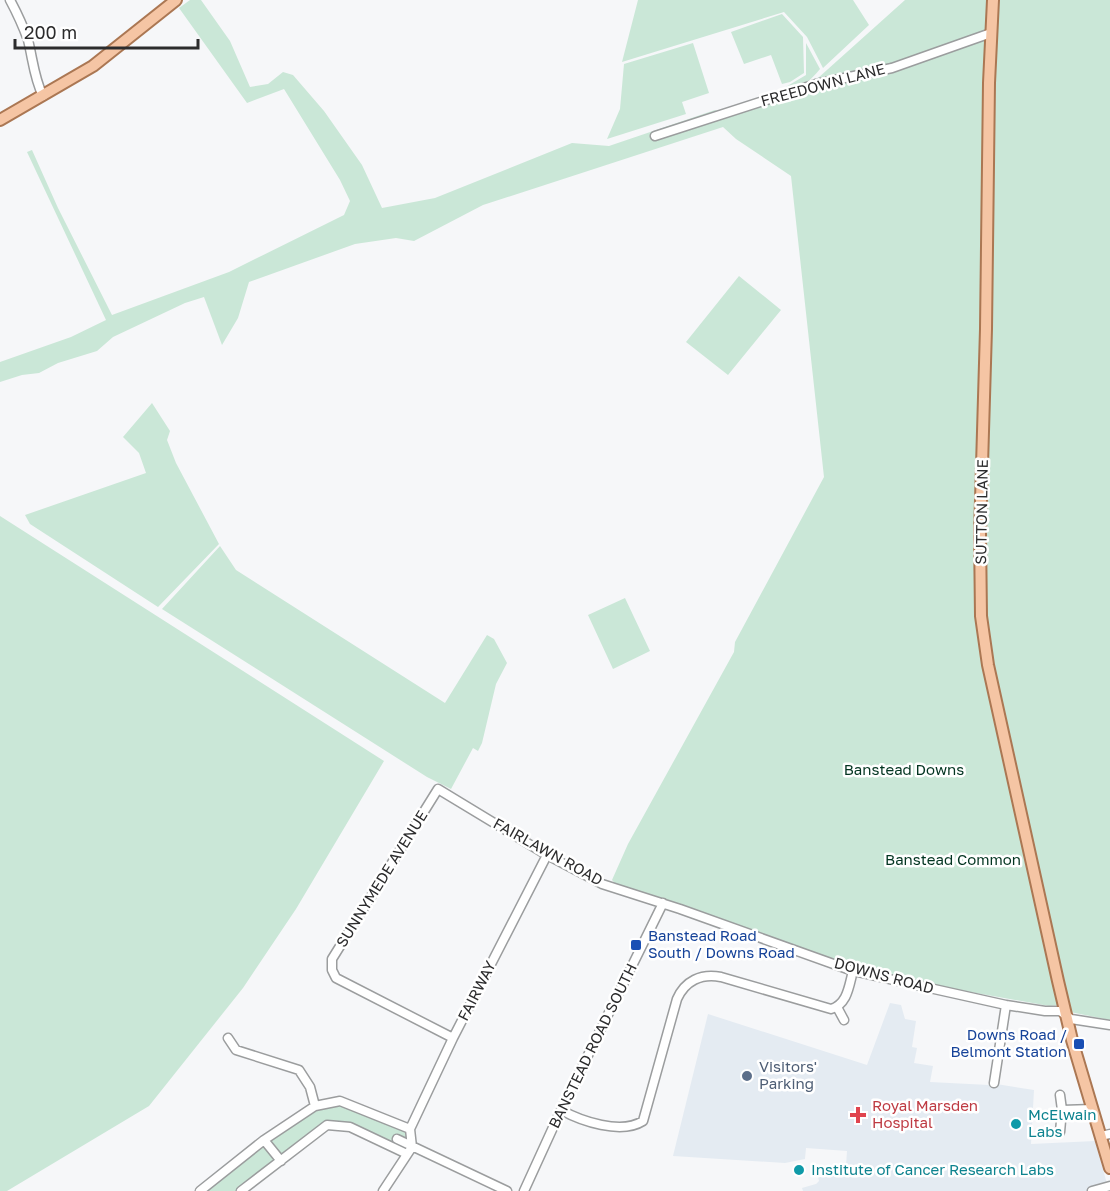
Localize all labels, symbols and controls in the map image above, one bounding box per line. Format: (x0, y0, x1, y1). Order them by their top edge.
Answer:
scale bar (15, 12, 198, 50)
text: 200 m (24, 21, 77, 43)
street label: FREEDOWN LANE (759, 59, 887, 109)
street label: SUTTON LANE (971, 459, 991, 565)
park label: Banstead Downs (844, 760, 964, 778)
street label: SUNNYMEDE AVENUE (332, 807, 431, 950)
street label: FAIRLAWN ROAD (491, 814, 606, 889)
park label: Banstead Common (885, 850, 1021, 868)
place label: Banstead Road South / Downs Road (648, 926, 795, 961)
marker: Banstead Road South / Downs Road (629, 938, 643, 952)
street label: DOWNS ROAD (833, 953, 936, 997)
street label: FAIRWAY (453, 957, 499, 1023)
street label: BANSTEAD ROAD SOUTH (544, 960, 640, 1131)
place label: Downs Road / Belmont Station (950, 1025, 1067, 1060)
marker: Downs Road / Belmont Station (1072, 1037, 1086, 1051)
place label: Visitors' Parking (759, 1057, 817, 1092)
marker: Visitors' Parking (740, 1069, 754, 1083)
place label: Royal Marsden Hospital (872, 1096, 978, 1131)
place label: McElwain Labs (1028, 1105, 1096, 1140)
marker: Royal Marsden Hospital (849, 1106, 867, 1124)
marker: McElwain Labs (1009, 1117, 1023, 1131)
place label: Institute of Cancer Research Labs (811, 1160, 1054, 1178)
marker: Institute of Cancer Research Labs (792, 1163, 806, 1177)

